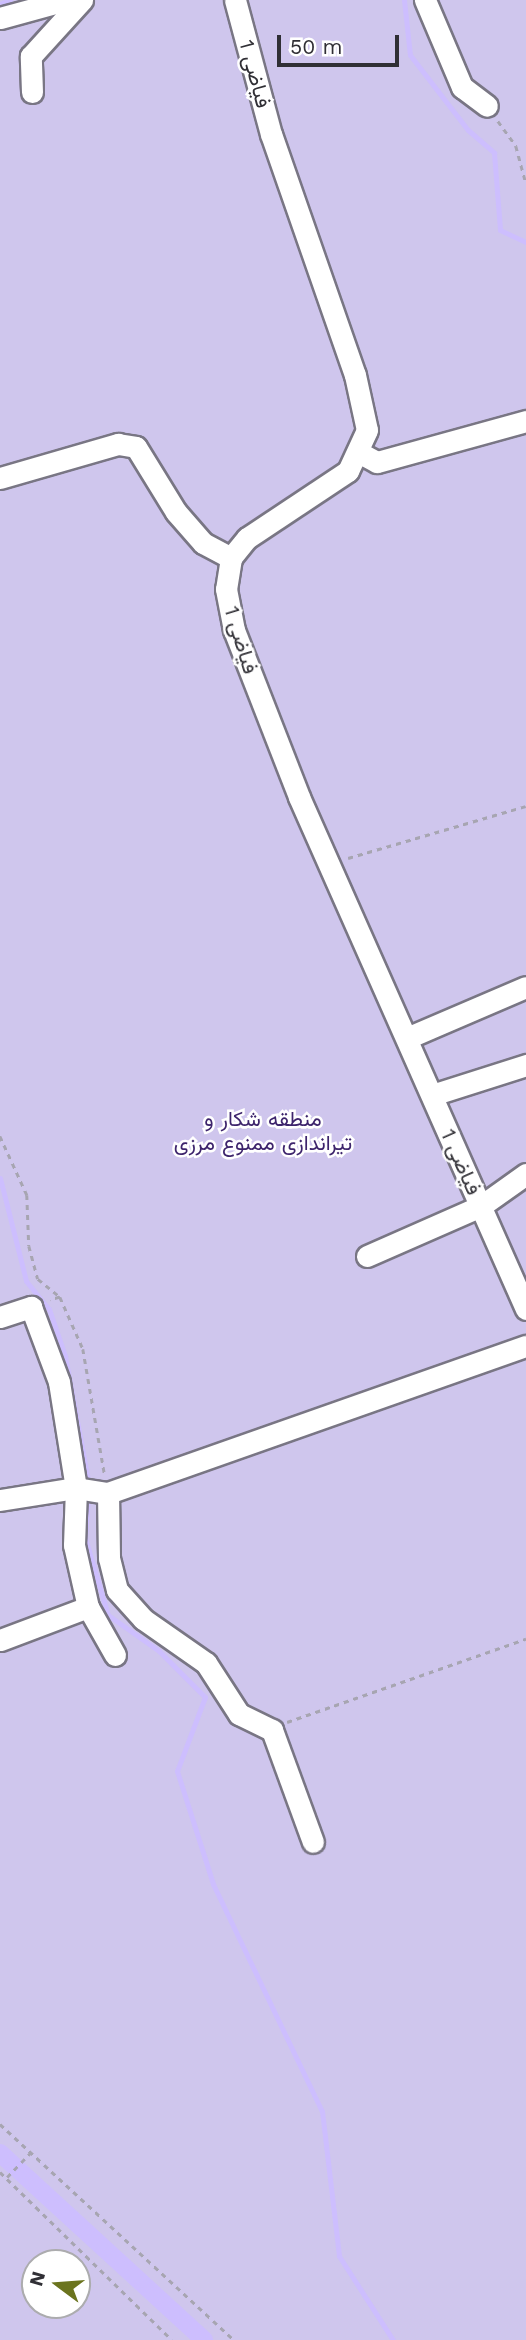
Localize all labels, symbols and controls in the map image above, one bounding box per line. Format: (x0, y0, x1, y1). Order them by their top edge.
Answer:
scale bar (281, 21, 404, 65)
text: 50 m (290, 34, 342, 59)
street label: فیاضی 1 (234, 37, 276, 111)
street label: فیاضی 1 (219, 603, 263, 677)
park label: منطقه شکار و تیراندازی ممنوع مرزی (174, 1106, 352, 1156)
street label: فیاضی 1 (435, 1125, 487, 1199)
north arrow (21, 2249, 91, 2319)
text: N (24, 2269, 50, 2289)

